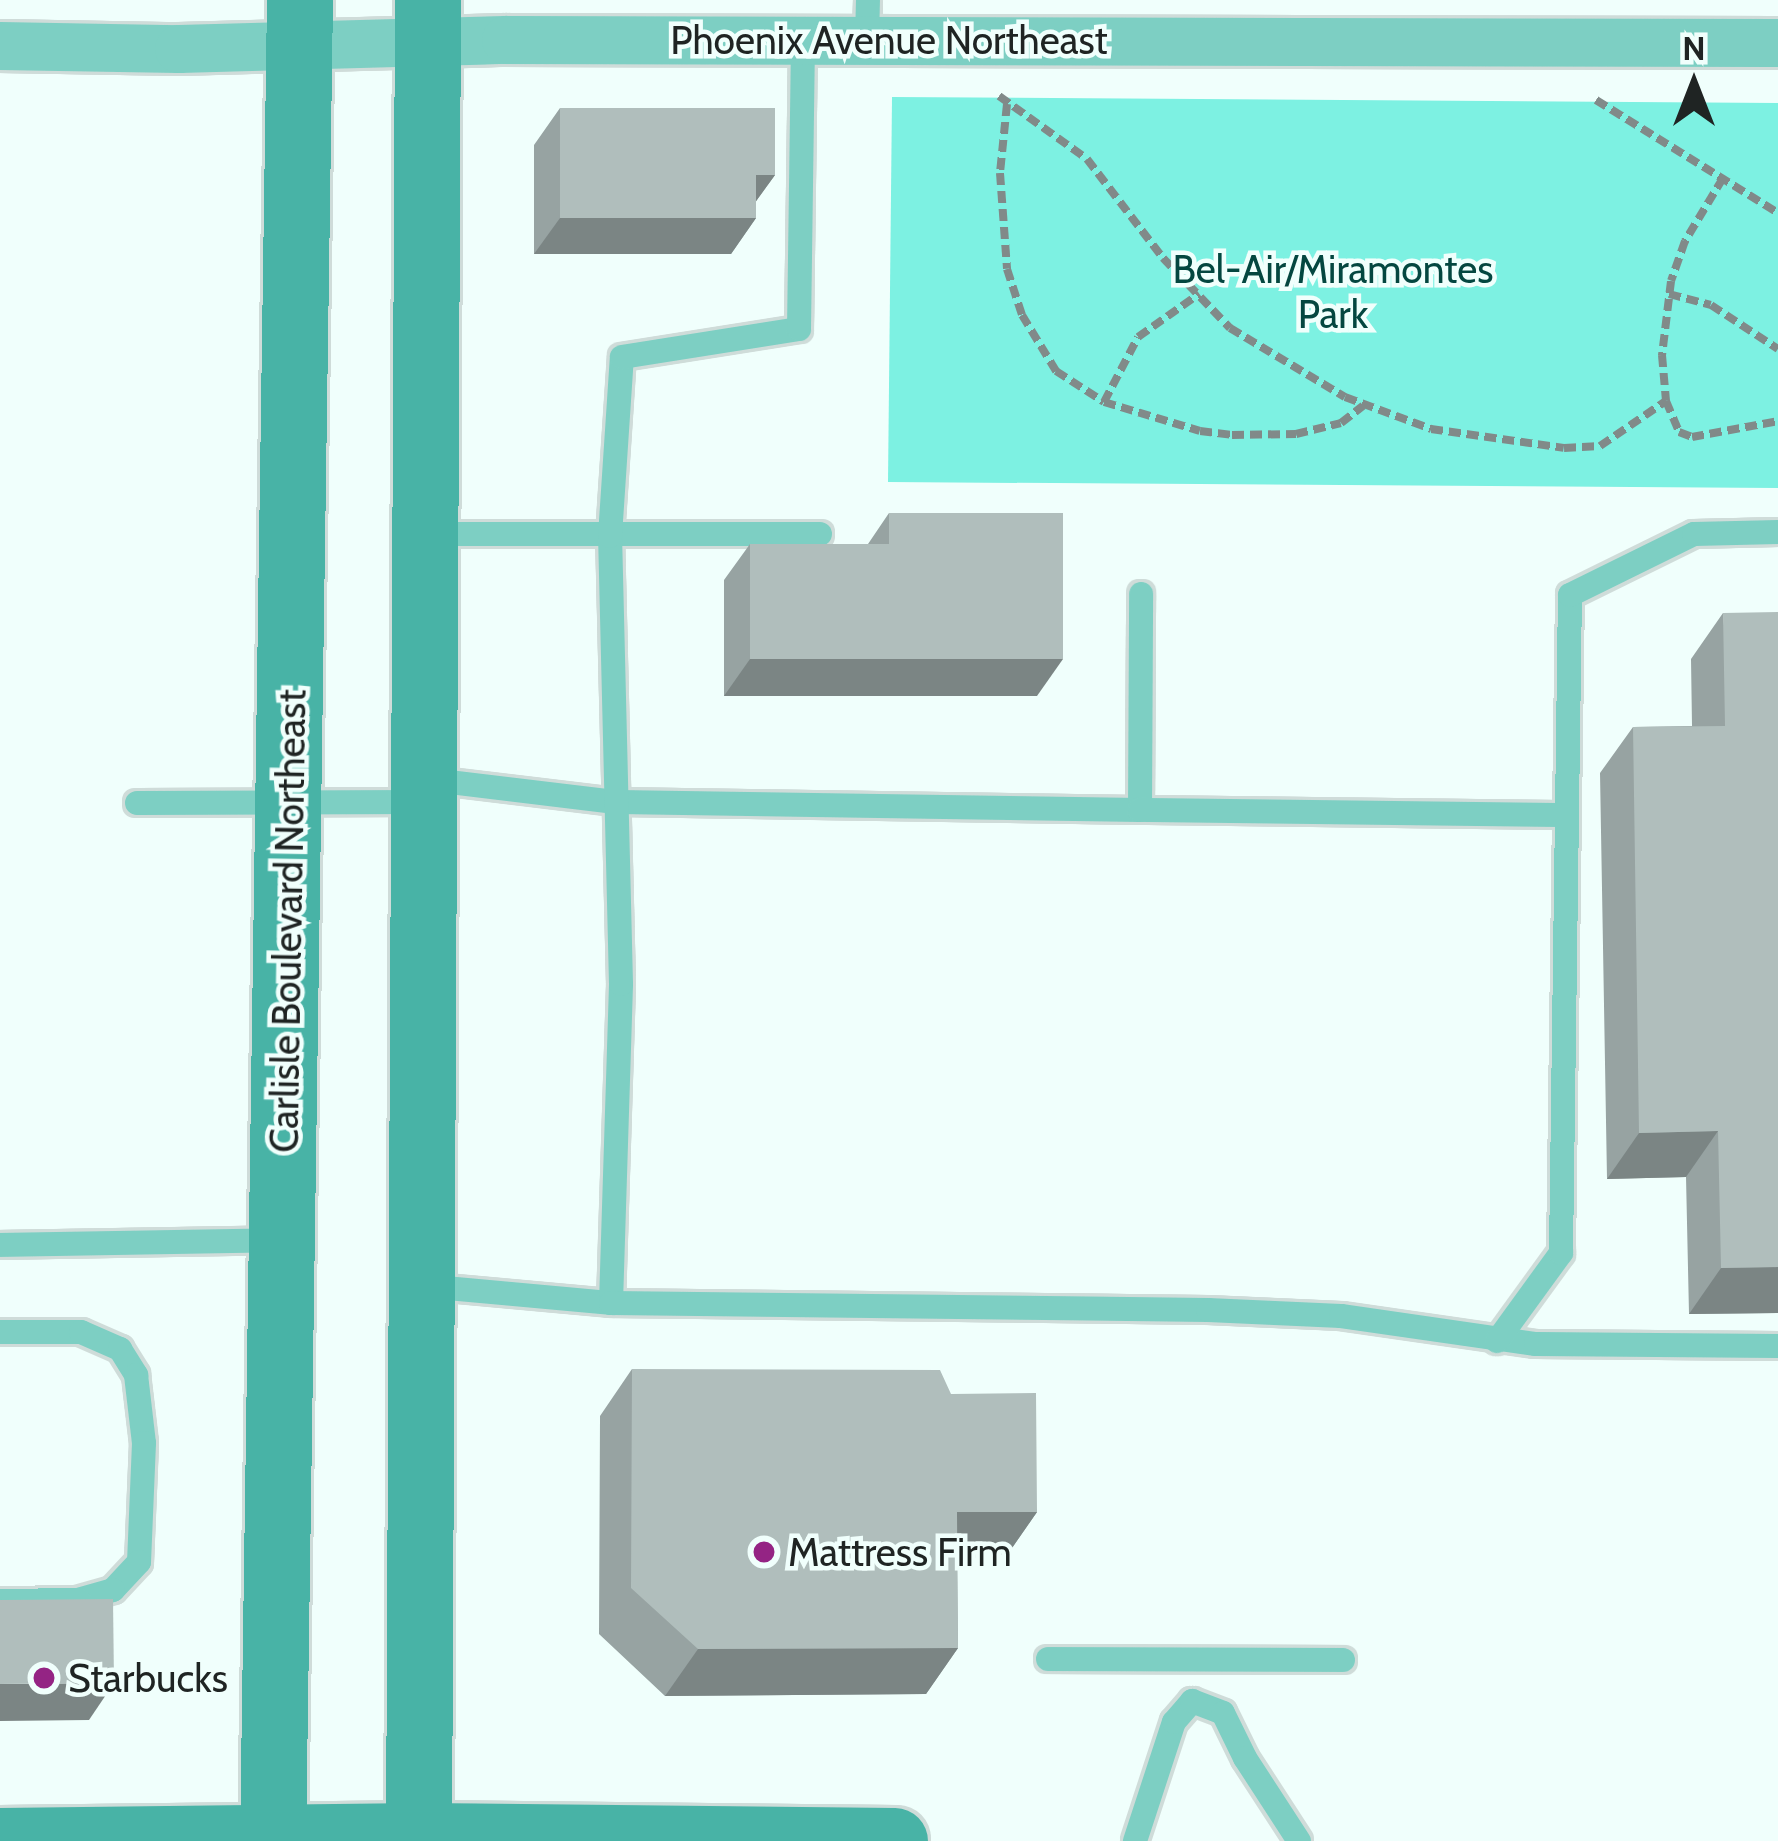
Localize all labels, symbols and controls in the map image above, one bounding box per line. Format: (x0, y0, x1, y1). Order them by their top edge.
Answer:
street label: Phoenix Avenue Northeast (670, 17, 1108, 63)
north arrow (1634, 24, 1754, 144)
text: N (1682, 28, 1706, 68)
park label: Bel-Air/Miramontes Park (1173, 247, 1493, 338)
street label: Carlisle Boulevard Northeast (261, 689, 315, 1153)
place label: Mattress Firm (788, 1529, 1012, 1575)
marker: Mattress Firm (751, 1539, 777, 1565)
place label: Starbucks (68, 1655, 228, 1701)
marker: Starbucks (31, 1665, 57, 1691)

